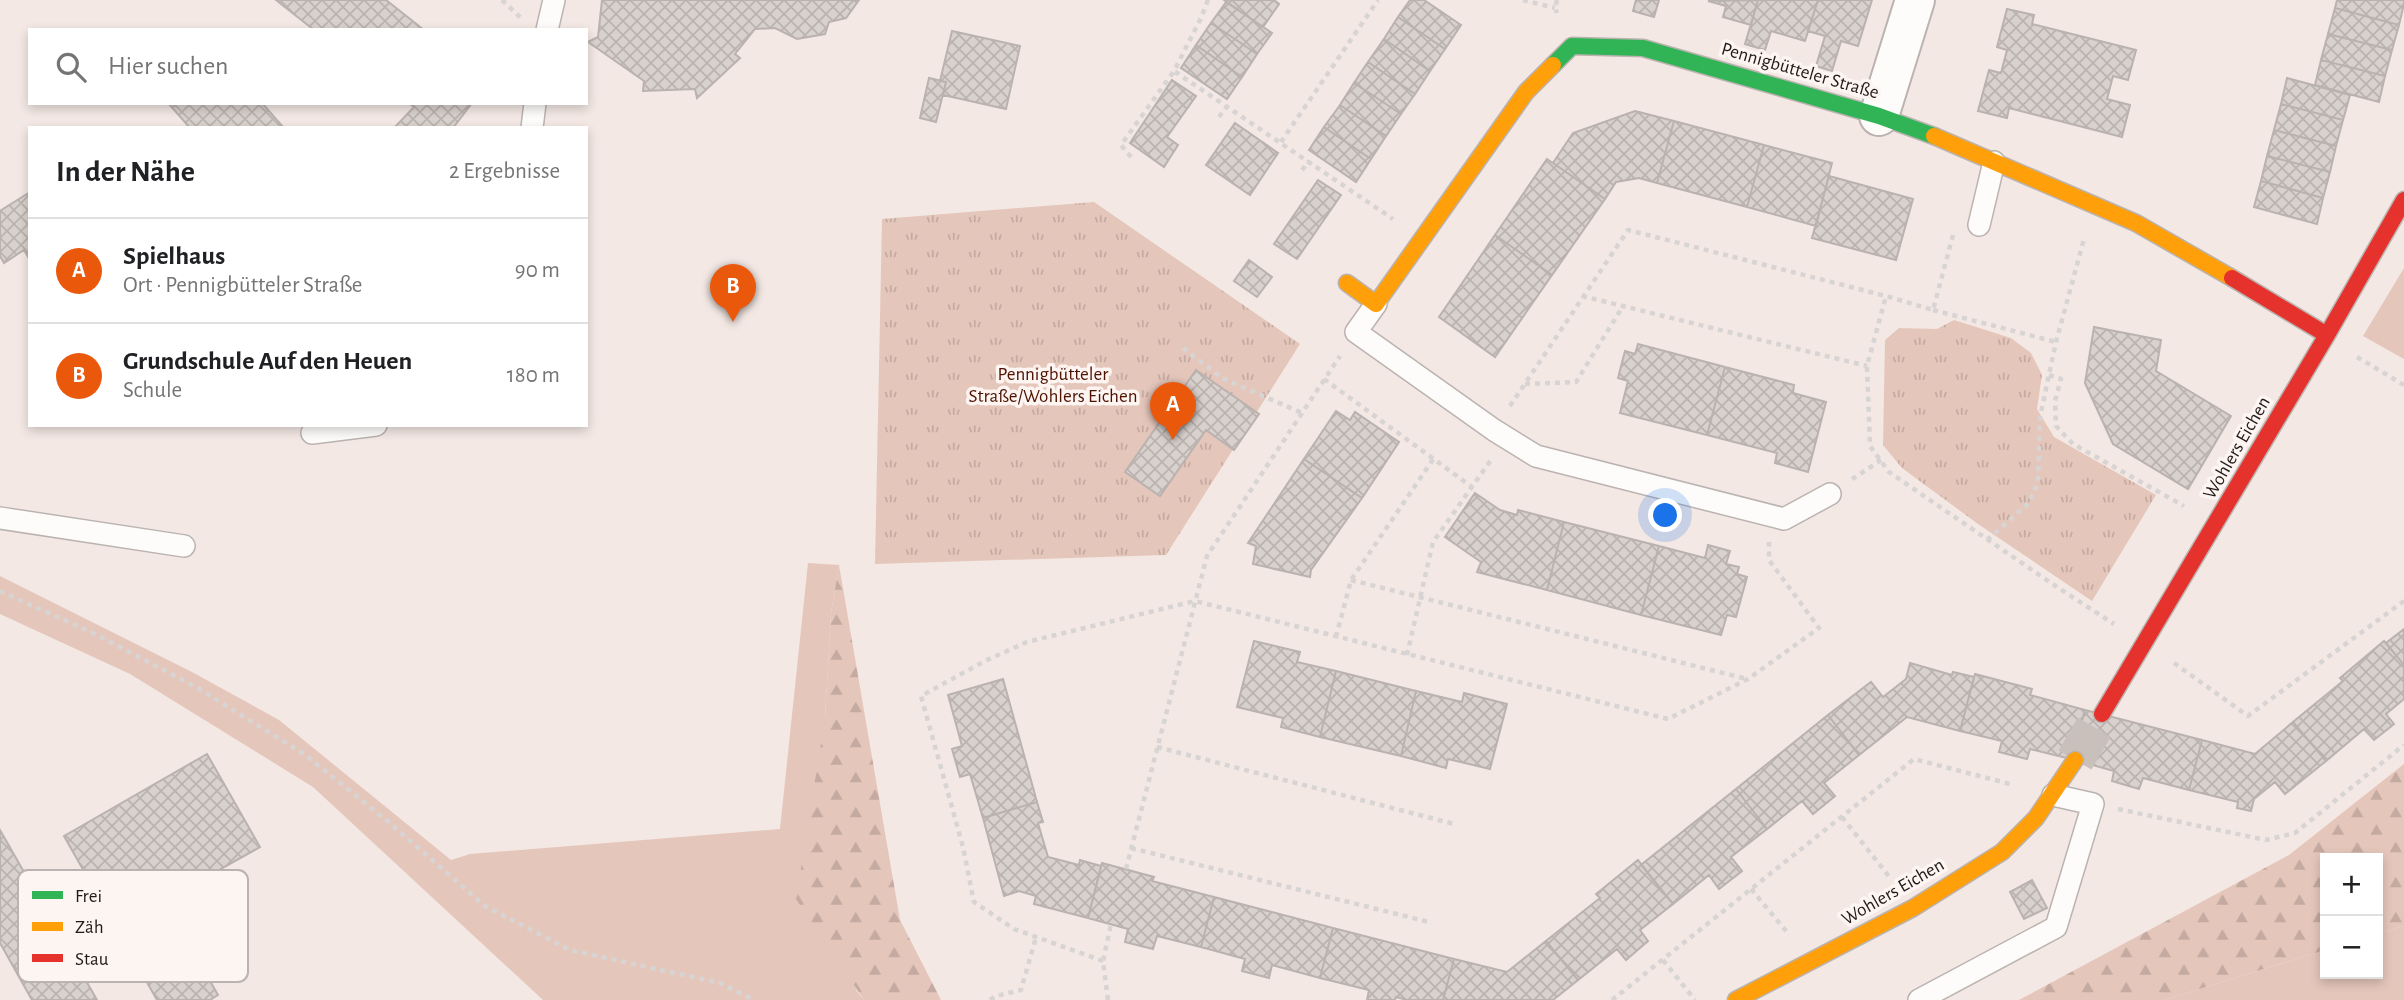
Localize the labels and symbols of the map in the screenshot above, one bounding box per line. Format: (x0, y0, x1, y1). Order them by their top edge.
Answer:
street label: Pennigbütteler Straße (1719, 39, 1881, 103)
pin: B (710, 264, 756, 322)
park label: Pennigbütteler Straße/Wohlers Eichen (968, 365, 1138, 406)
pin: A (1150, 382, 1196, 440)
street label: Wohlers Eichen (2200, 394, 2274, 502)
your location (1648, 498, 1682, 532)
street label: Wohlers Eichen (1839, 855, 1947, 929)
legend (18, 870, 248, 982)
text: Frei (75, 887, 102, 906)
text: Zäh (75, 918, 104, 937)
text: Stau (75, 950, 109, 969)

